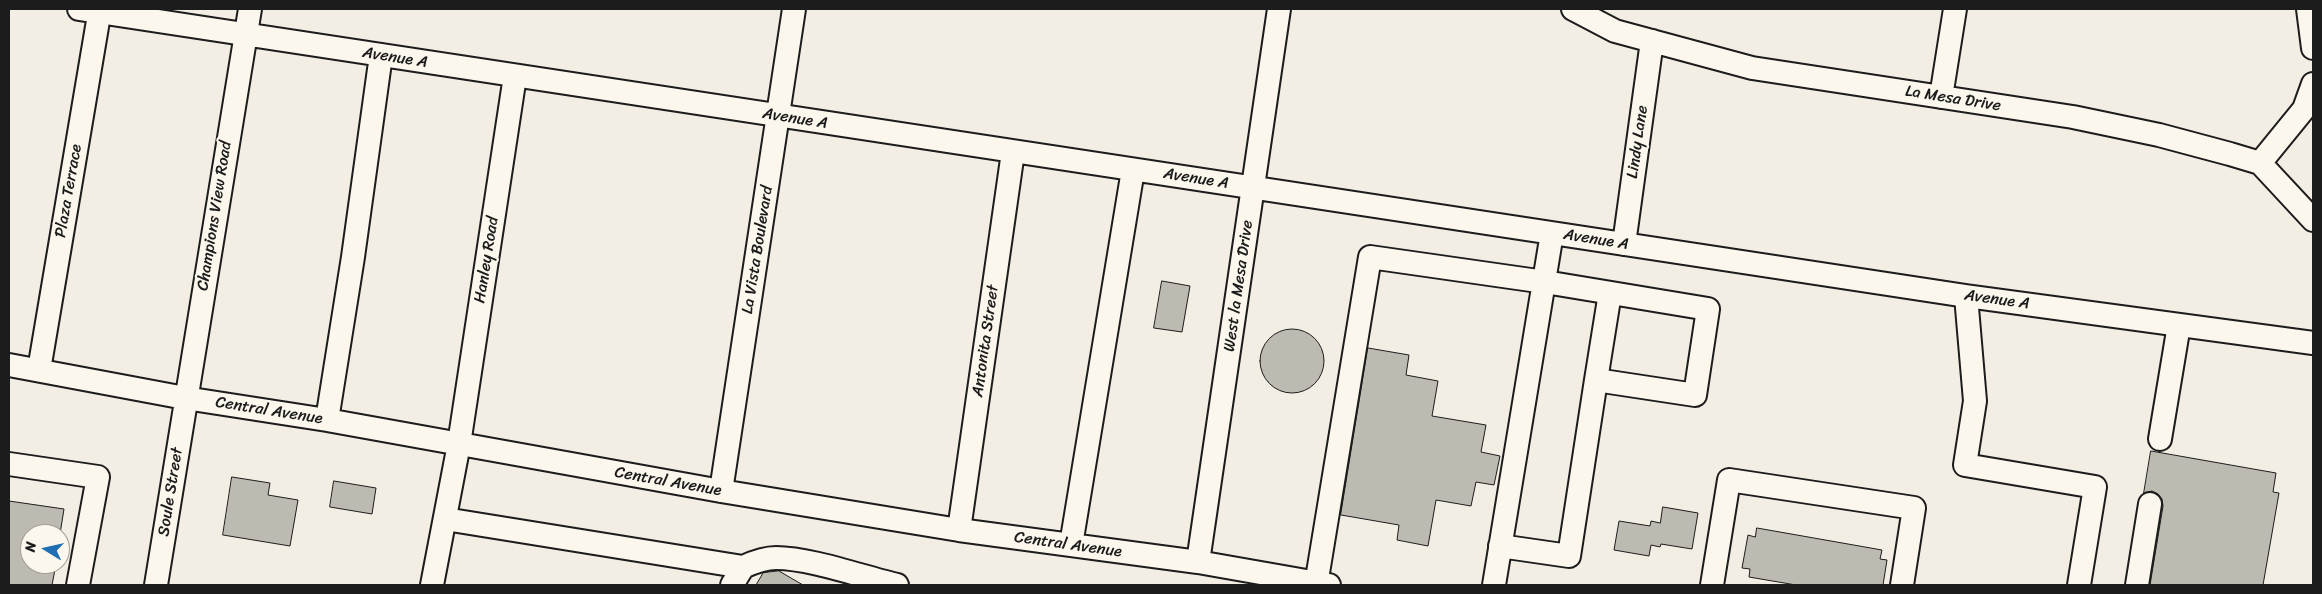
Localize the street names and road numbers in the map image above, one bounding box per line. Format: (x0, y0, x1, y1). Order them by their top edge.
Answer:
street label: Avenue A (361, 43, 429, 73)
street label: La Mesa Drive (1904, 82, 2002, 116)
street label: Avenue A (761, 104, 829, 134)
street label: Lindy Lane (1623, 104, 1653, 180)
street label: Champions View Road (194, 140, 236, 292)
street label: Plaza Terrace (51, 143, 87, 239)
street label: Avenue A (1162, 164, 1230, 194)
street label: La Vista Boulevard (738, 185, 778, 315)
street label: Hanley Road (471, 215, 503, 305)
street label: West la Mesa Drive (1220, 219, 1258, 353)
street label: Avenue A (1562, 225, 1630, 255)
street label: Antonita Street (969, 284, 1003, 398)
street label: Avenue A (1963, 286, 2031, 314)
street label: Central Avenue (214, 393, 324, 429)
street label: Soule Street (155, 446, 187, 538)
street label: Central Avenue (613, 463, 723, 501)
street label: Central Avenue (1013, 528, 1123, 562)

